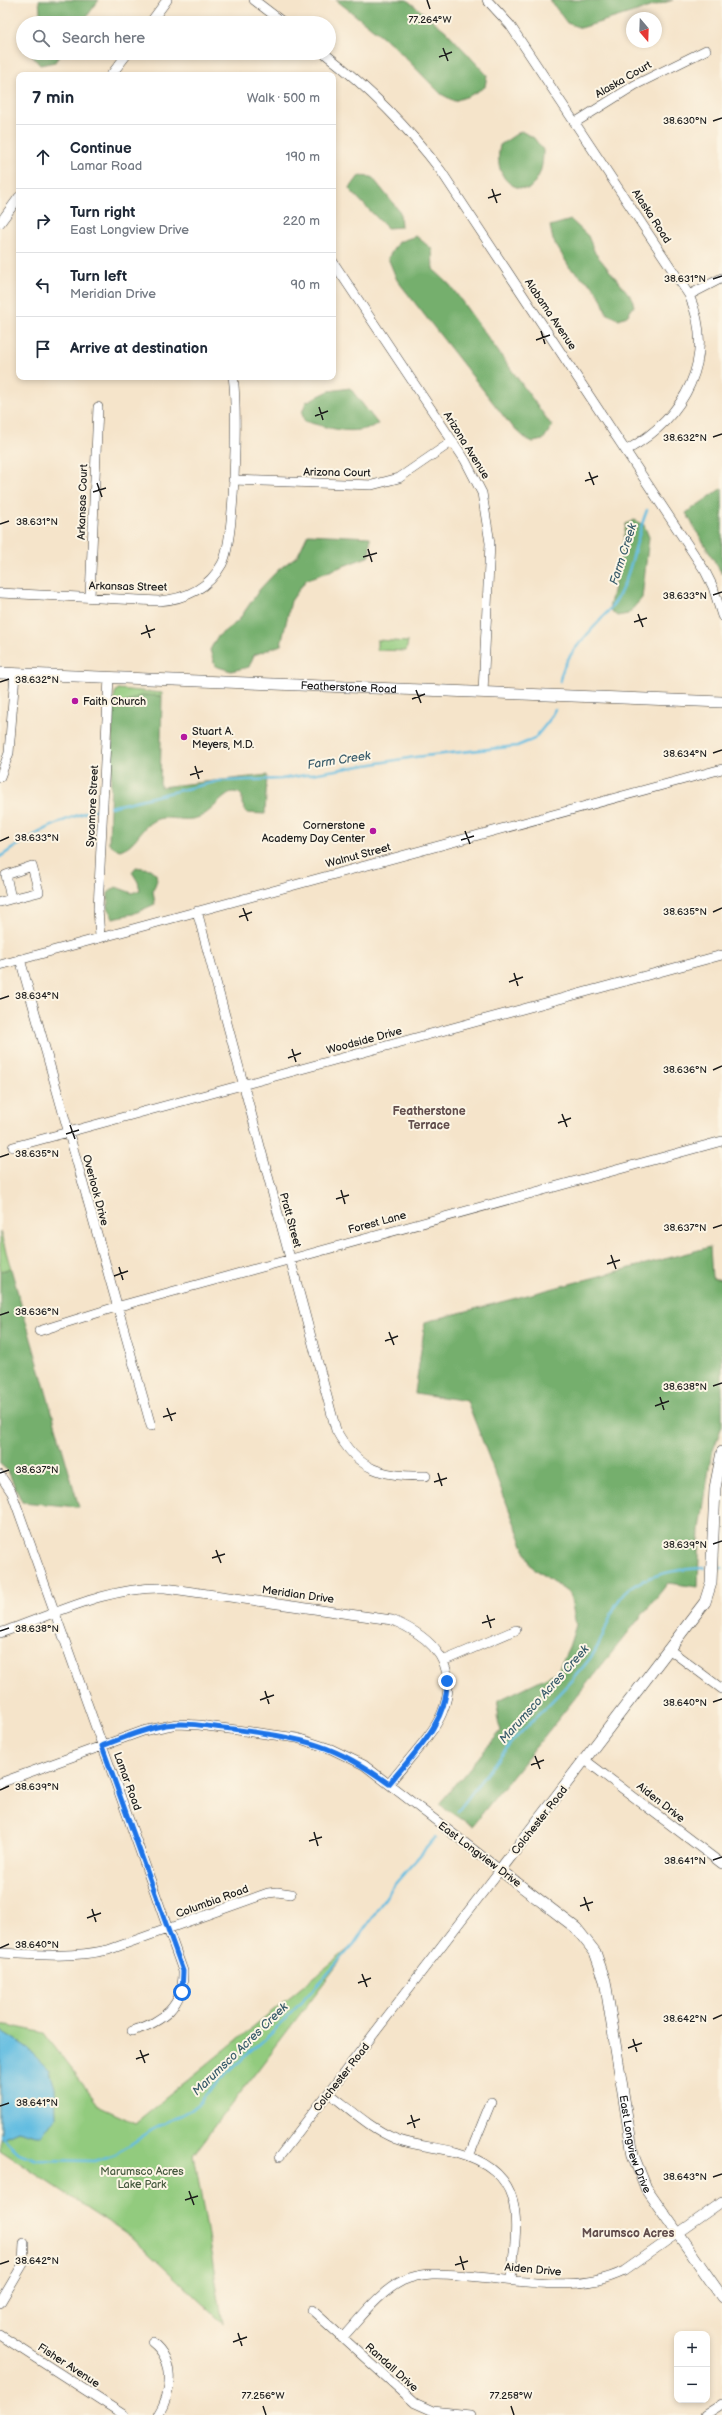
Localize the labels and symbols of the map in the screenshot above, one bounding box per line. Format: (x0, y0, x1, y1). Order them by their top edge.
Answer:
north arrow (626, 12, 662, 48)
text: 77.264°W (408, 14, 452, 26)
street label: Alaska Court (593, 58, 654, 101)
text: 38.630°N (663, 115, 707, 127)
street label: Alaska Road (629, 187, 674, 246)
text: 38.631°N (664, 273, 706, 285)
street label: Alabama Avenue (522, 276, 579, 353)
street label: Arizona Avenue (441, 409, 493, 482)
text: 38.632°N (663, 432, 707, 444)
street label: Arkansas Court (75, 463, 90, 540)
street label: Arizona Court (303, 465, 372, 480)
text: 38.631°N (16, 516, 58, 528)
water label: Farm Creek (606, 520, 641, 587)
street label: Arkansas Street (89, 579, 168, 594)
text: 38.633°N (663, 590, 707, 602)
text: 38.632°N (15, 674, 59, 686)
street label: Featherstone Road (300, 679, 397, 696)
place label: Faith Church (83, 695, 146, 708)
marker: Faith Church (70, 696, 80, 706)
place label: Stuart A. Meyers, M.D. (192, 725, 254, 751)
marker: Stuart A. Meyers, M.D. (179, 732, 189, 742)
water label: Farm Creek (306, 748, 373, 773)
text: 38.634°N (663, 748, 707, 760)
street label: Sycamore Street (84, 764, 101, 847)
place label: Cornerstone Academy Day Center (262, 819, 366, 845)
marker: Cornerstone Academy Day Center (368, 826, 378, 836)
text: 38.633°N (15, 832, 59, 844)
street label: Walnut Street (324, 840, 393, 870)
text: 38.635°N (663, 906, 707, 918)
text: 38.634°N (15, 990, 59, 1002)
street label: Woodside Drive (325, 1024, 404, 1057)
text: 38.636°N (663, 1064, 707, 1076)
district label: Featherstone Terrace (392, 1104, 466, 1133)
text: 38.635°N (15, 1148, 59, 1160)
street label: Overlook Drive (80, 1153, 111, 1228)
street label: Pratt Street (277, 1191, 304, 1250)
street label: Forest Lane (347, 1208, 408, 1236)
text: 38.637°N (663, 1222, 707, 1234)
text: 38.636°N (15, 1306, 59, 1318)
text: 38.638°N (663, 1381, 707, 1393)
text: 38.637°N (15, 1464, 59, 1476)
text: 38.639°N (663, 1539, 707, 1551)
street label: Meridian Drive (261, 1583, 335, 1606)
text: 38.638°N (15, 1623, 59, 1635)
water label: Marumsco Acres Creek (496, 1641, 593, 1747)
route end (438, 1672, 456, 1690)
text: 38.640°N (663, 1697, 707, 1709)
street label: Lamar Road (111, 1750, 144, 1812)
street label: Aiden Drive (634, 1780, 688, 1825)
text: 38.639°N (15, 1781, 59, 1793)
street label: Colchester Road (509, 1783, 570, 1857)
street label: East Longview Drive (436, 1819, 524, 1890)
text: 38.641°N (664, 1855, 706, 1867)
street label: Columbia Road (174, 1882, 250, 1921)
text: 38.640°N (15, 1939, 59, 1951)
route start (173, 1983, 191, 2001)
water label: Marumsco Acres Creek (189, 1999, 292, 2099)
text: 38.642°N (663, 2013, 707, 2025)
street label: Colchester Road (311, 2040, 372, 2114)
street label: East Longview Drive (616, 2094, 654, 2196)
text: 38.641°N (16, 2097, 58, 2109)
park label: Marumsco Acres Lake Park (100, 2165, 184, 2191)
text: 38.643°N (663, 2171, 707, 2183)
district label: Marumsco Acres (582, 2226, 674, 2241)
text: 38.642°N (15, 2255, 59, 2267)
street label: Aiden Drive (504, 2261, 562, 2279)
street label: Randall Drive (363, 2340, 421, 2395)
street label: Fisher Avenue (35, 2341, 102, 2390)
text: 77.256°W (241, 2390, 285, 2402)
text: 77.258°W (490, 2390, 532, 2402)

